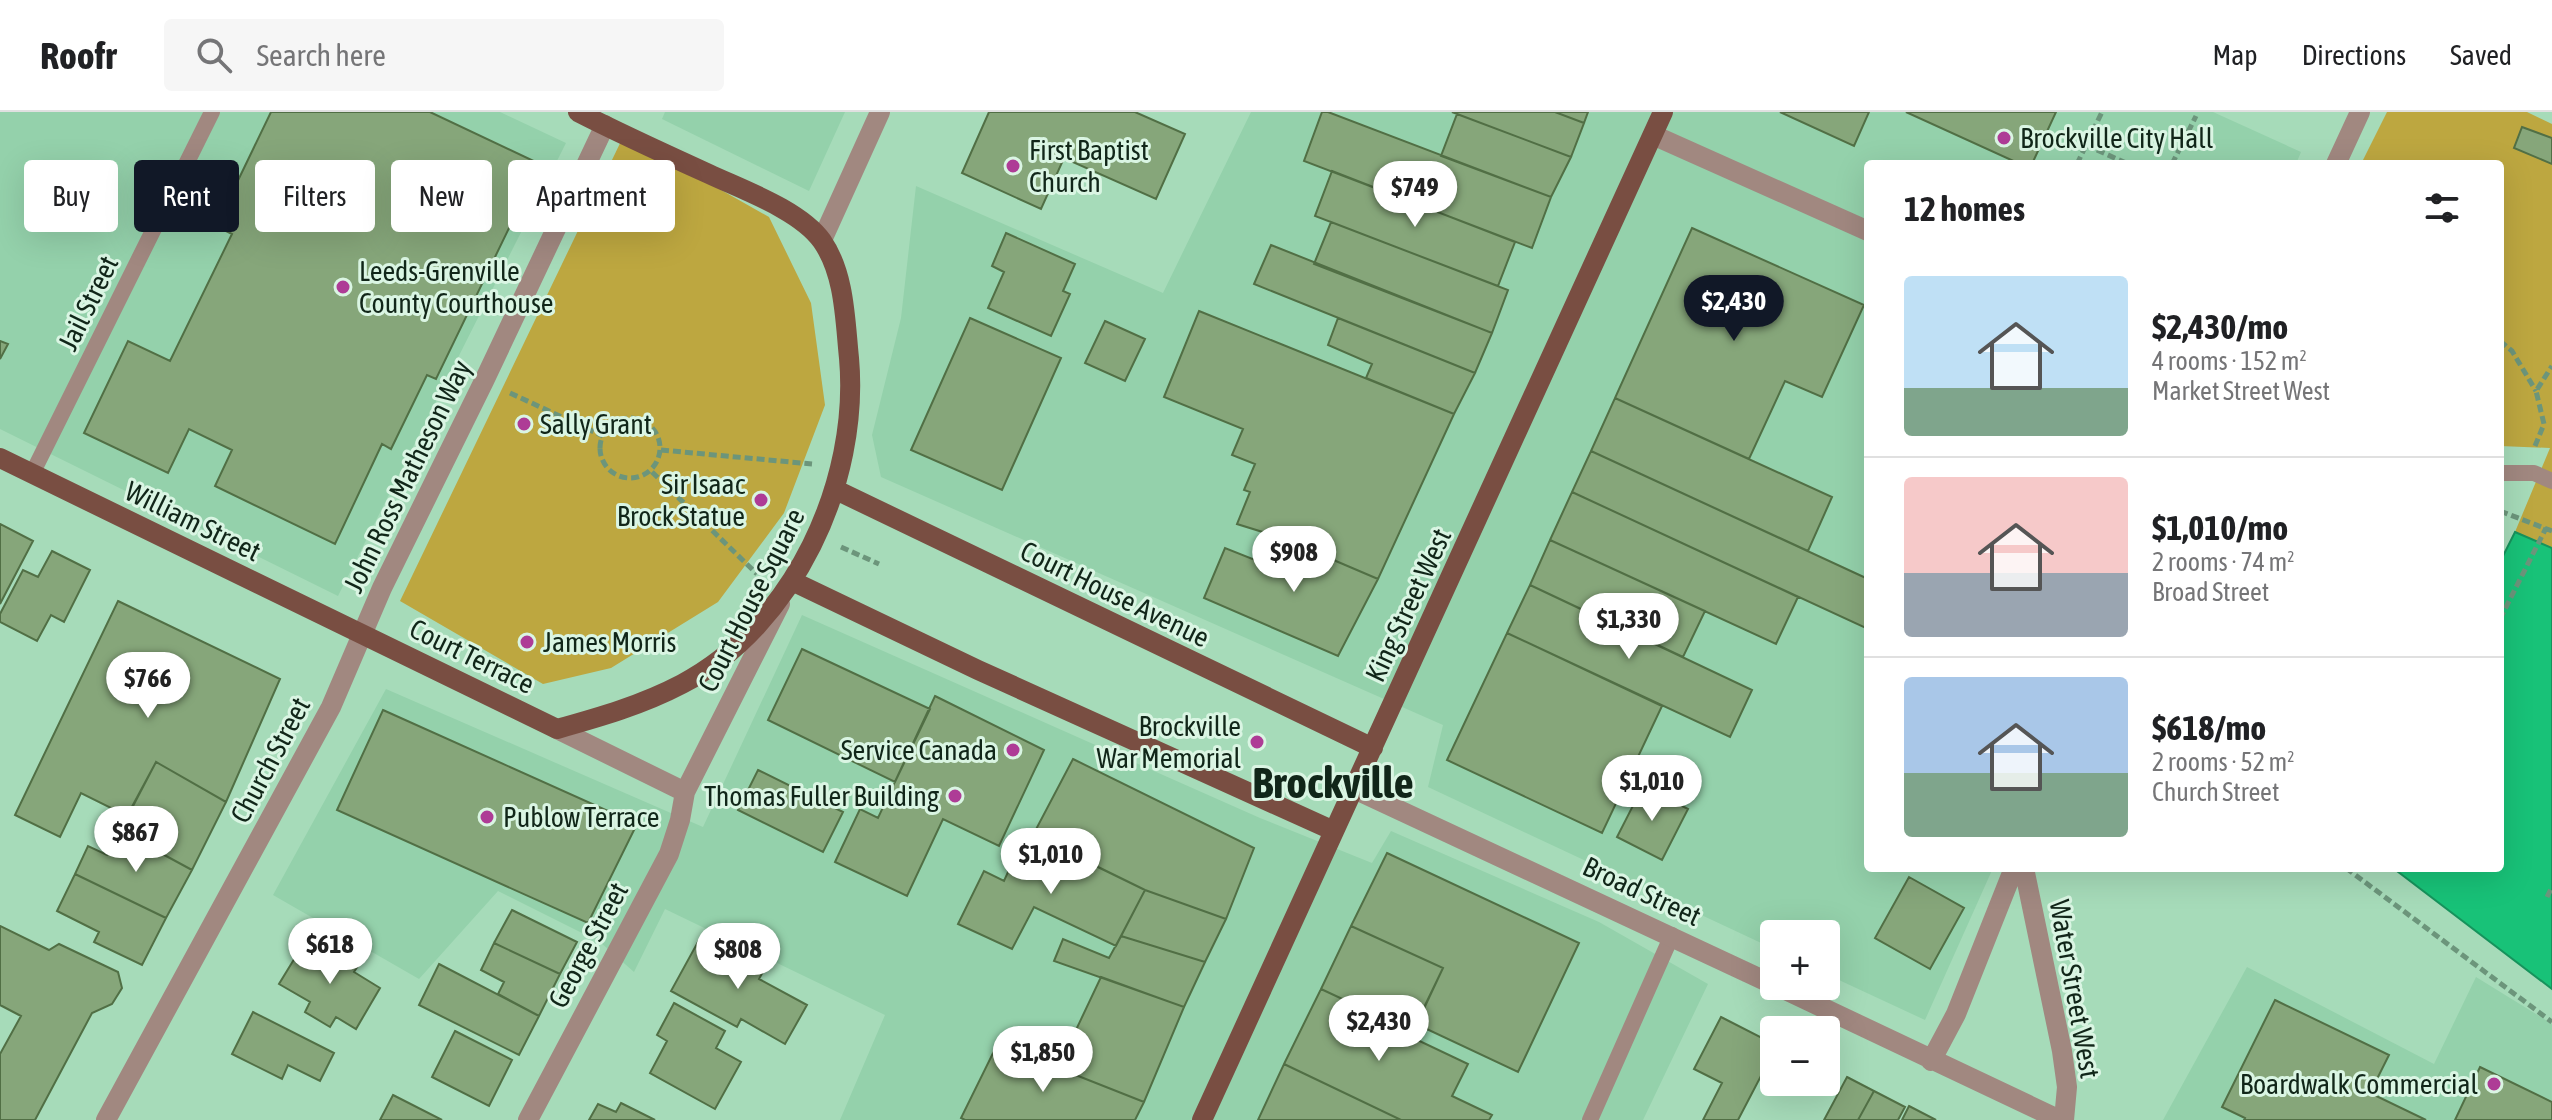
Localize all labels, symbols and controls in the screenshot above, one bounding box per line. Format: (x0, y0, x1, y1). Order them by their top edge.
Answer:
search box (164, 19, 724, 91)
icon: search (192, 33, 236, 77)
text: Roofr (40, 34, 116, 77)
text: Search here (256, 38, 386, 72)
text: Map (2213, 39, 2258, 71)
text: Directions (2302, 39, 2406, 71)
text: Saved (2450, 39, 2512, 71)
place label: Brockville City Hall (2020, 122, 2214, 154)
marker: Brockville City Hall (1995, 129, 2013, 147)
place label: First Baptist Church (1029, 134, 1149, 198)
marker: First Baptist Church (1004, 157, 1022, 175)
chip: Buy (24, 160, 118, 232)
chip: Rent (134, 160, 239, 232)
chip: Filters (255, 160, 375, 232)
chip: New (391, 160, 492, 232)
chip: Apartment (508, 160, 675, 232)
pin: $749 (1368, 161, 1462, 229)
text: $749 (1391, 172, 1439, 202)
icon: filters (2420, 186, 2464, 230)
text: 12 homes (1904, 189, 2025, 228)
street label: Jail Street (51, 251, 125, 355)
place label: Leeds-Grenville County Courthouse (359, 255, 554, 319)
pin: $2,430 (1669, 275, 1799, 343)
marker: Leeds-Grenville County Courthouse (334, 278, 352, 296)
text: $2,430 (1702, 286, 1766, 316)
text: $2,430/mo (2152, 307, 2288, 346)
icon: home (1968, 308, 2064, 404)
text: 4 rooms · 152 m² (2152, 346, 2307, 376)
street label: John Ross Matheson Way (337, 355, 477, 597)
text: Market Street West (2152, 376, 2330, 406)
place label: Sally Grant (540, 408, 652, 440)
marker: Sally Grant (515, 415, 533, 433)
place label: Sir Isaac Brock Statue (617, 468, 746, 532)
street label: William Street (120, 475, 266, 567)
marker: Sir Isaac Brock Statue (752, 491, 770, 509)
street label: Court House Square (691, 503, 811, 697)
text: $1,010/mo (2152, 508, 2288, 547)
icon: home (1968, 509, 2064, 605)
street label: King Street West (1359, 523, 1457, 687)
pin: $908 (1247, 526, 1341, 594)
street label: Court House Avenue (1015, 534, 1215, 654)
text: $908 (1270, 537, 1318, 567)
text: 2 rooms · 74 m² (2152, 547, 2294, 577)
text: Broad Street (2152, 577, 2269, 607)
pin: $1,330 (1564, 593, 1694, 661)
text: $1,330 (1597, 604, 1661, 634)
street label: Court Terrace (405, 612, 539, 700)
place label: James Morris (543, 626, 676, 658)
marker: James Morris (518, 633, 536, 651)
pin: $766 (101, 652, 195, 720)
text: $766 (124, 663, 172, 693)
street label: Church Street (224, 692, 316, 828)
text: $618/mo (2152, 708, 2266, 747)
icon: home (1968, 709, 2064, 805)
place label: Brockville War Memorial (1096, 710, 1242, 774)
marker: Brockville War Memorial (1248, 733, 1266, 751)
place label: Service Canada (841, 734, 997, 766)
marker: Service Canada (1004, 741, 1022, 759)
text: 2 rooms · 52 m² (2152, 747, 2294, 777)
pin: $1,010 (1587, 755, 1717, 823)
district label: Brockville (1252, 757, 1414, 807)
text: $1,010 (1620, 766, 1684, 796)
text: Church Street (2152, 777, 2279, 807)
place label: Thomas Fuller Building (704, 780, 939, 812)
marker: Thomas Fuller Building (946, 787, 964, 805)
place label: Publow Terrace (503, 801, 659, 833)
pin: $867 (89, 806, 183, 874)
marker: Publow Terrace (478, 808, 496, 826)
text: $867 (112, 817, 160, 847)
pin: $1,010 (986, 828, 1116, 896)
text: $1,010 (1019, 839, 1083, 869)
street label: Broad Street (1578, 850, 1706, 932)
street label: George Street (542, 877, 634, 1013)
street label: Water Street West (2044, 897, 2106, 1081)
pin: $618 (283, 918, 377, 986)
map controls (1760, 920, 1840, 1096)
button: + (1760, 920, 1840, 1000)
pin: $808 (691, 923, 785, 991)
text: $618 (306, 929, 354, 959)
text: $808 (714, 934, 762, 964)
pin: $2,430 (1314, 995, 1444, 1063)
text: $2,430 (1347, 1006, 1411, 1036)
button: − (1760, 1016, 1840, 1096)
pin: $1,850 (978, 1026, 1108, 1094)
text: $1,850 (1011, 1037, 1075, 1067)
place label: Boardwalk Commercial (2240, 1068, 2479, 1100)
marker: Boardwalk Commercial (2485, 1075, 2503, 1093)

